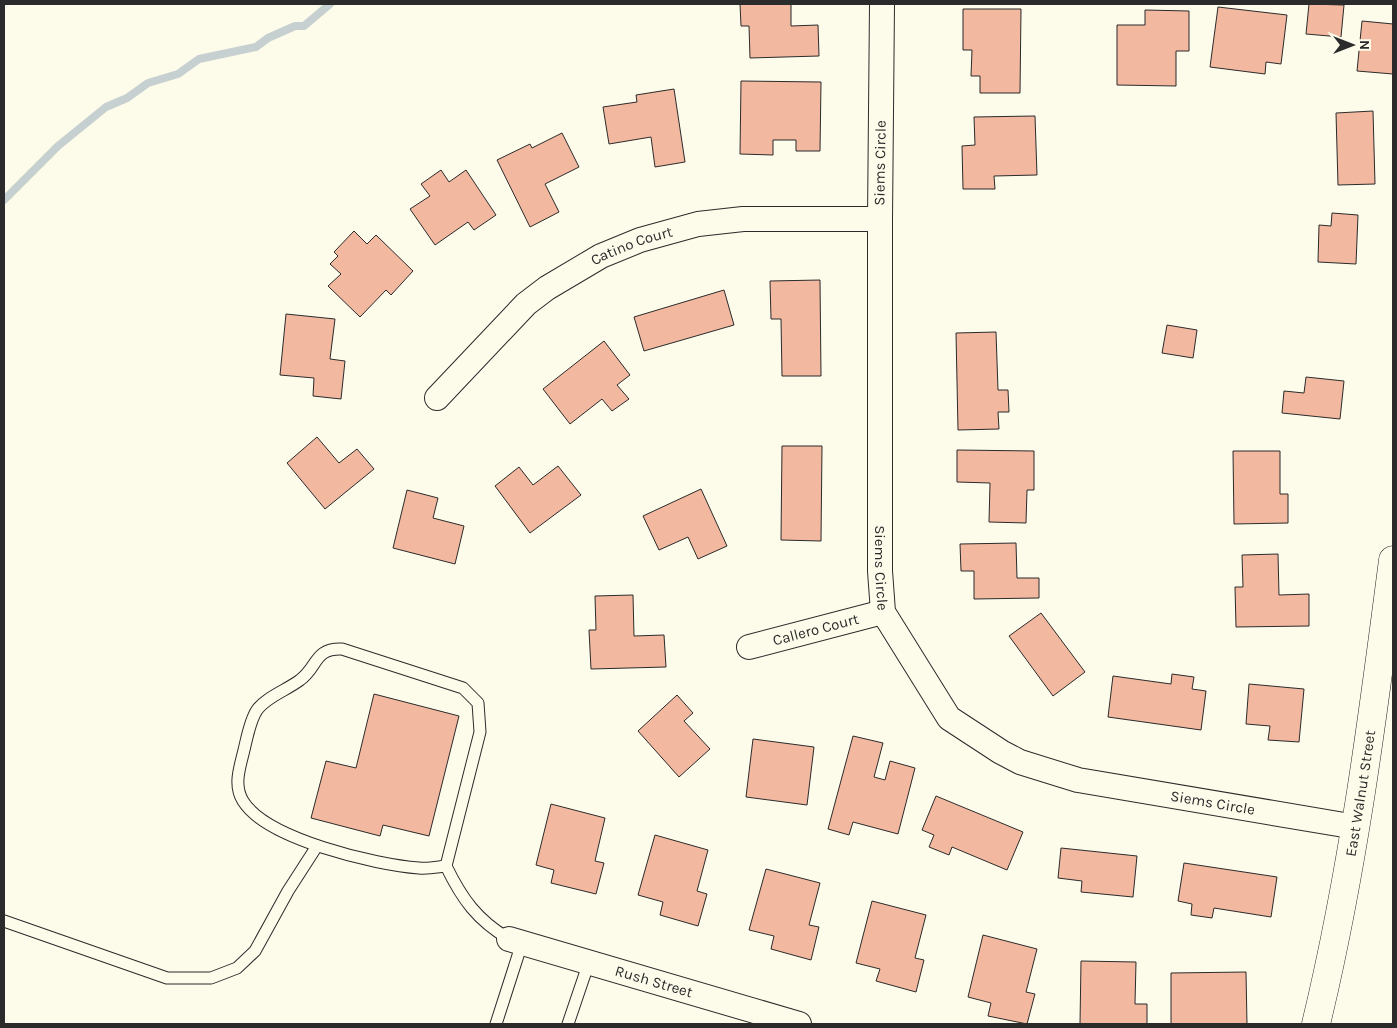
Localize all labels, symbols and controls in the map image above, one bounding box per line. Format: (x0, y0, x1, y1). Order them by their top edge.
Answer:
north arrow (1327, 20, 1377, 70)
text: N (1356, 40, 1373, 50)
street label: Siems Circle (870, 120, 890, 206)
street label: Catino Court (587, 222, 675, 269)
street label: Siems Circle (871, 525, 892, 611)
street label: Callero Court (771, 610, 861, 649)
street label: East Walnut Street (1342, 729, 1379, 858)
street label: Siems Circle (1169, 787, 1256, 819)
street label: Rush Street (613, 962, 695, 1001)

